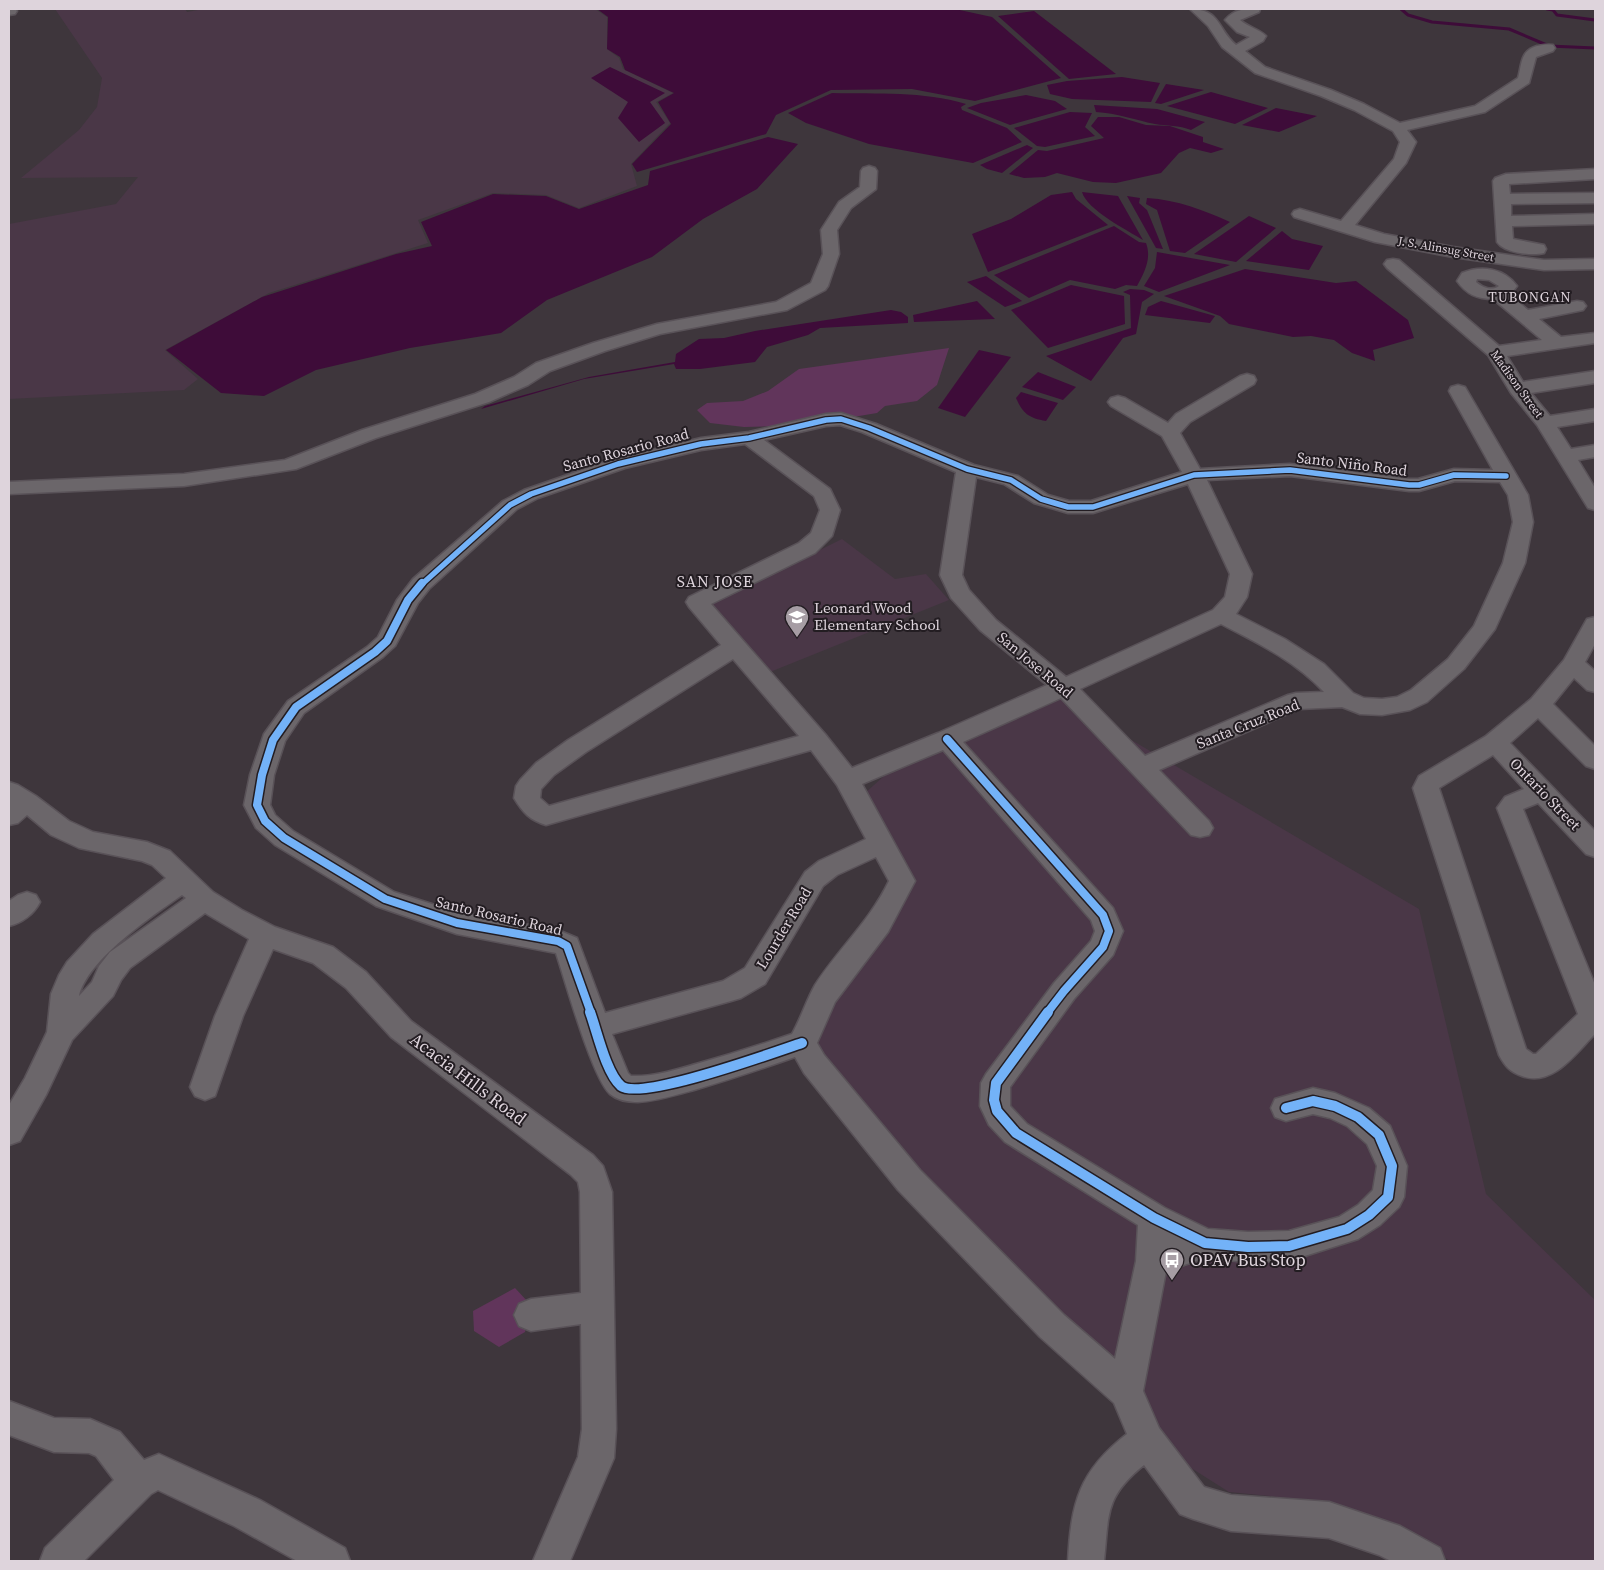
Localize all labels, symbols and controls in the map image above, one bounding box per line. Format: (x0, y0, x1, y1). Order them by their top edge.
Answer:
street label: J. S. Alinsug Street (1396, 233, 1495, 265)
district label: TUBONGAN (1488, 287, 1572, 307)
street label: Madison Street (1487, 347, 1547, 421)
street label: Santo Rosario Road (561, 423, 692, 476)
street label: Santo Niño Road (1296, 446, 1409, 481)
district label: SAN JOSE (677, 570, 753, 592)
place label: Leonard Wood Elementary School (814, 597, 941, 635)
school or university icon: Leonard Wood Elementary School (784, 604, 810, 638)
street label: San Jose Road (993, 627, 1078, 703)
street label: Santa Cruz Road (1193, 693, 1303, 754)
street label: Ontario Street (1505, 753, 1585, 835)
street label: Lourder Road (751, 883, 817, 973)
street label: Santo Rosario Road (434, 891, 565, 940)
street label: Acacia Hills Road (405, 1026, 532, 1131)
bus stop icon: OPAV Bus Stop (1159, 1247, 1185, 1281)
place label: OPAV Bus Stop (1190, 1247, 1306, 1272)

